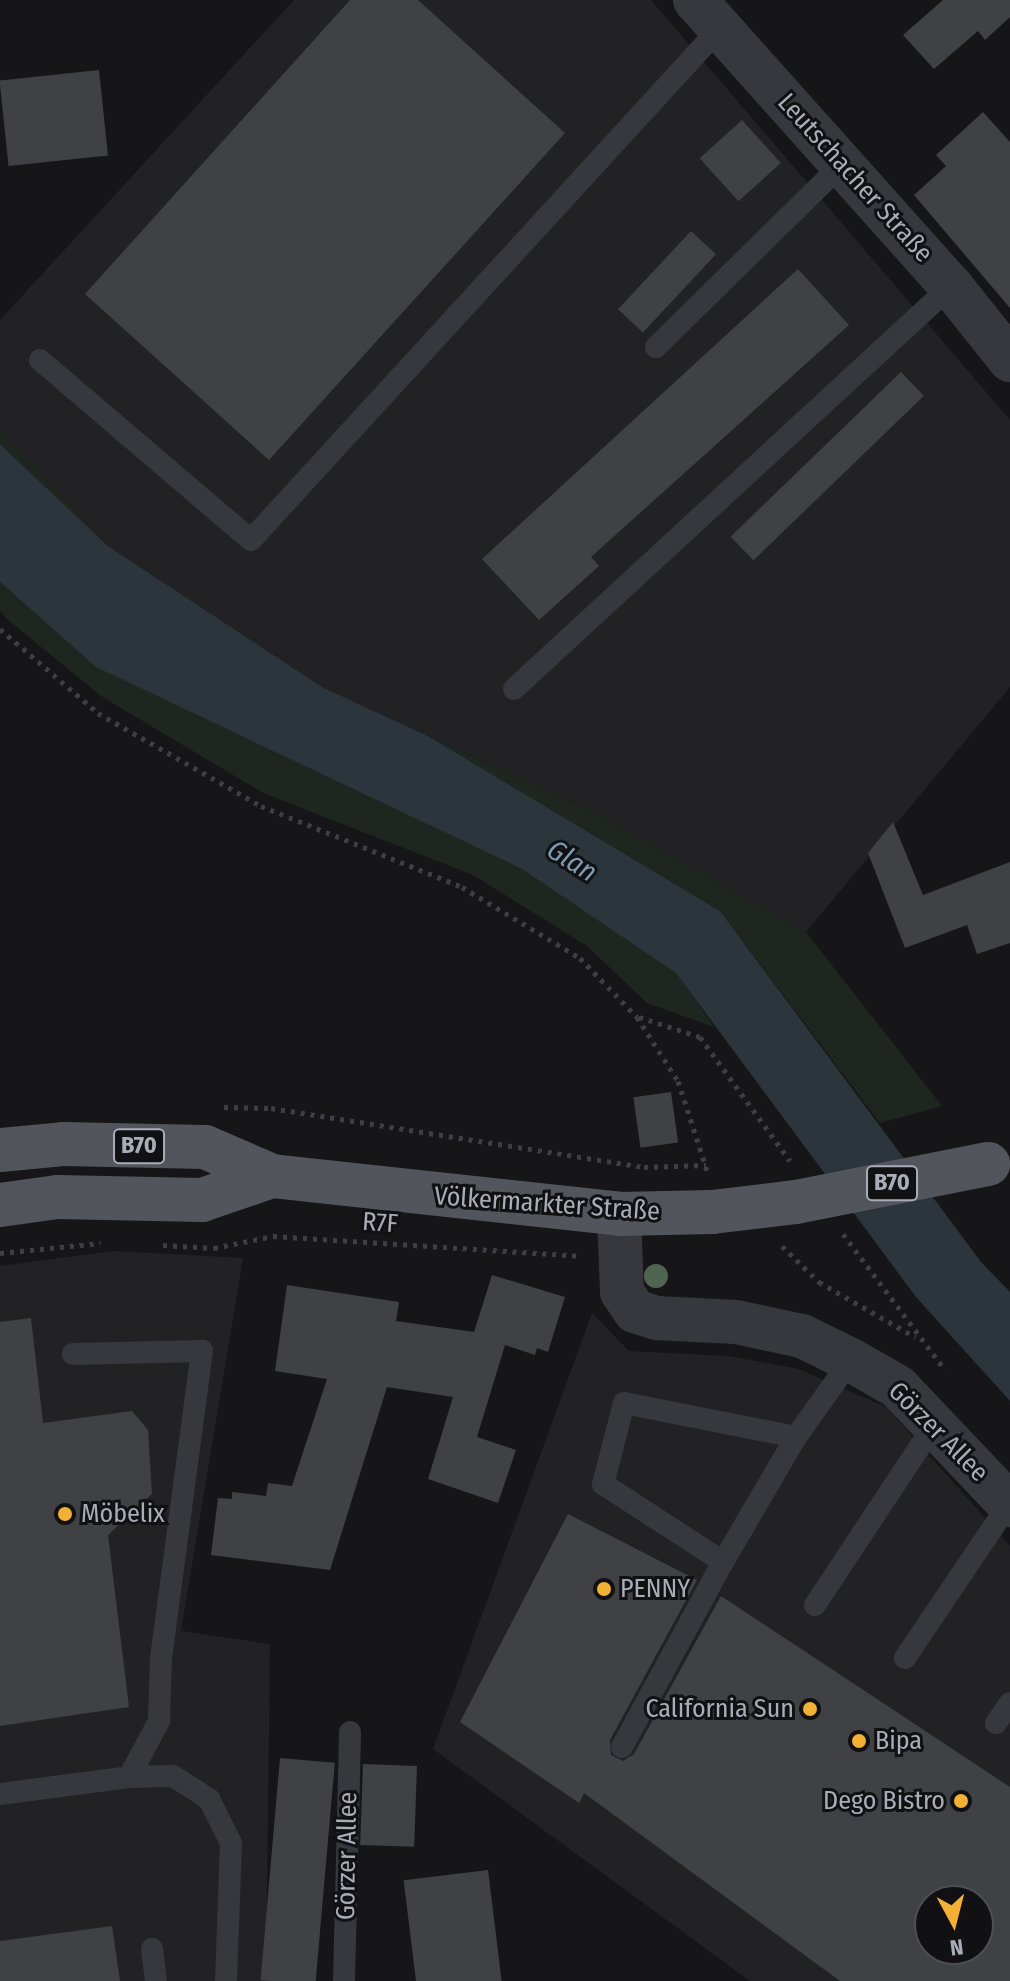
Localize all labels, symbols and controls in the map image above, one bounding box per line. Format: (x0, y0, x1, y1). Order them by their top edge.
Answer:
street label: Leutschacher Straße (771, 87, 939, 269)
water label: Glan (541, 833, 603, 889)
road number: B70 (113, 1126, 165, 1166)
road number: B70 (866, 1163, 918, 1203)
street label: Völkermarkter Straße (433, 1181, 661, 1227)
street label: R7F (361, 1206, 399, 1240)
street label: Görzer Allee (882, 1376, 994, 1488)
place label: Möbelix (81, 1498, 165, 1530)
marker: Möbelix (56, 1505, 74, 1523)
place label: PENNY (620, 1573, 690, 1605)
marker: PENNY (595, 1580, 613, 1598)
place label: California Sun (645, 1693, 794, 1725)
marker: California Sun (801, 1700, 819, 1718)
place label: Bipa (875, 1725, 922, 1757)
marker: Bipa (850, 1732, 868, 1750)
place label: Dego Bistro (823, 1785, 945, 1817)
street label: Görzer Allee (330, 1792, 364, 1920)
marker: Dego Bistro (952, 1792, 970, 1810)
north arrow (914, 1885, 994, 1965)
text: N (949, 1933, 965, 1962)

